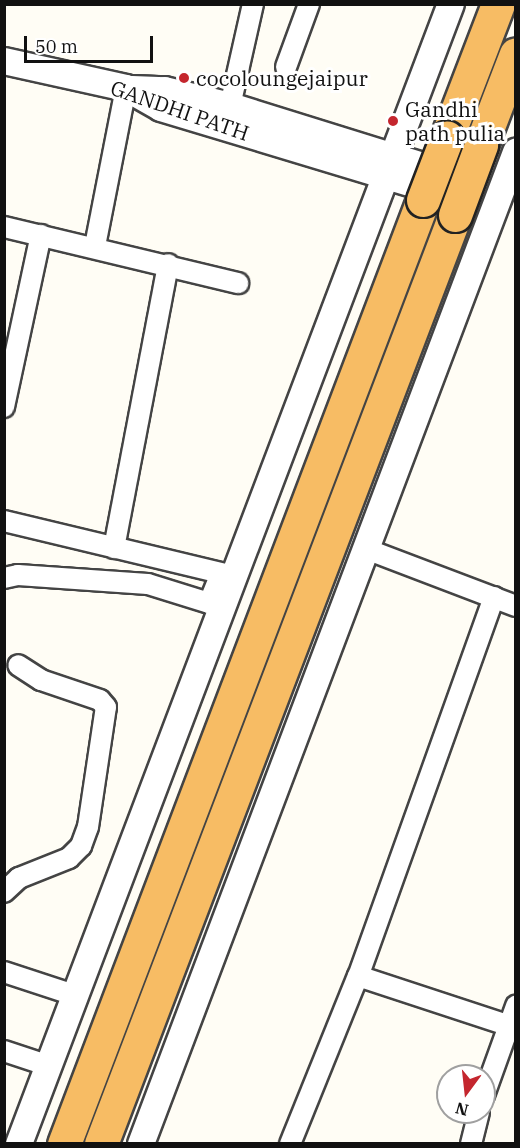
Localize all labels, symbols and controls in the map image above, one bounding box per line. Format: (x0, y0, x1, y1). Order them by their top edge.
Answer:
scale bar (27, 24, 156, 62)
text: 50 m (35, 35, 78, 58)
place label: cocoloungejaipur (196, 65, 368, 91)
marker: cocoloungejaipur (177, 71, 191, 85)
street label: GANDHI PATH (107, 75, 253, 145)
place label: Gandhi path pulia (405, 96, 505, 146)
marker: Gandhi path pulia (386, 114, 400, 128)
north arrow (436, 1064, 496, 1124)
text: N (453, 1098, 471, 1121)

